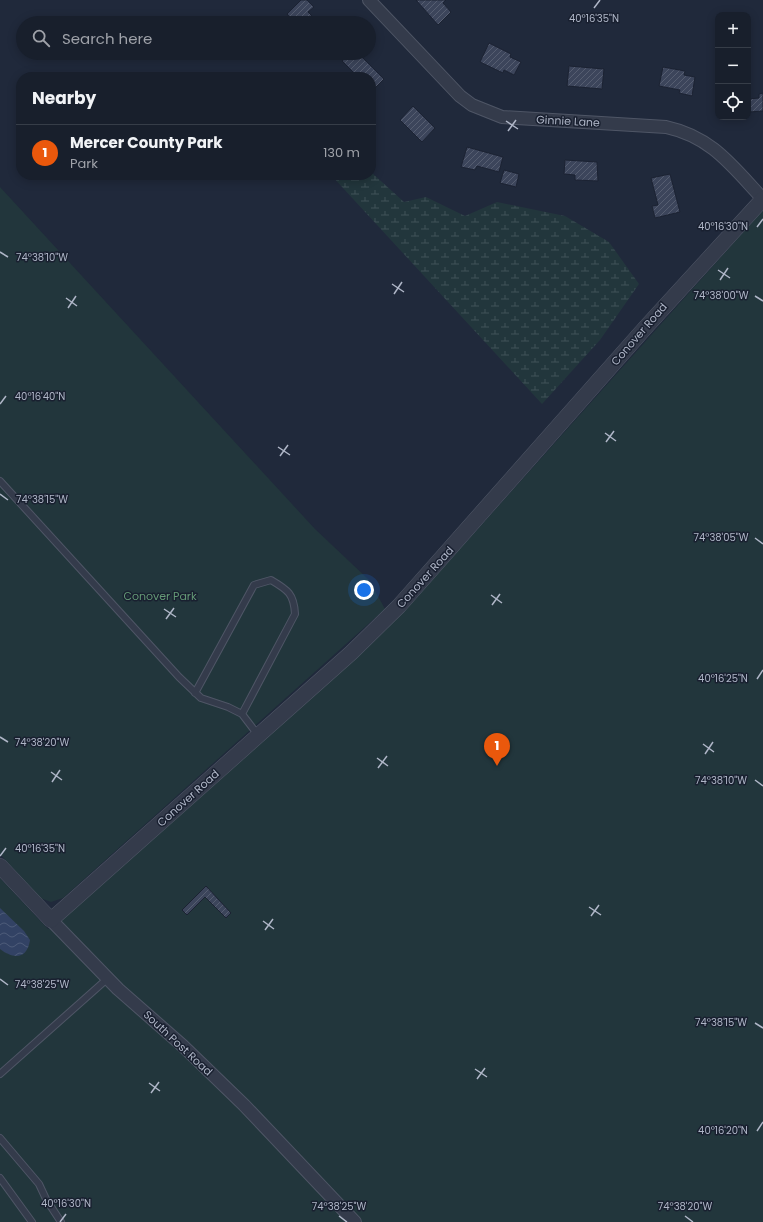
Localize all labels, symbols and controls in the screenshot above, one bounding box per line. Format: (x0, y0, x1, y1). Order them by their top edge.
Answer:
text: 40°16'35"N (569, 11, 619, 26)
map controls (715, 12, 751, 120)
button: + (715, 12, 751, 48)
search box (16, 16, 376, 60)
icon: search (30, 27, 52, 49)
text: Search here (62, 28, 152, 49)
button: − (715, 48, 751, 84)
button: locate (715, 84, 751, 120)
text: Nearby (32, 86, 96, 110)
street label: Ginnie Lane (536, 111, 600, 131)
text: Mercer County Park (70, 132, 223, 153)
text: 1 (43, 143, 47, 162)
text: 130 m (323, 143, 360, 162)
text: Park (70, 154, 98, 173)
text: 40°16'30"N (698, 219, 748, 234)
text: 74°38'10"W (16, 250, 68, 265)
text: 74°38'00"W (694, 288, 749, 303)
street label: Conover Road (607, 299, 671, 369)
text: 40°16'40"N (15, 389, 65, 404)
text: 74°38'15"W (16, 492, 68, 507)
text: 74°38'05"W (694, 530, 749, 545)
street label: Conover Road (393, 543, 457, 611)
your location (354, 580, 374, 600)
park label: Conover Park (123, 588, 197, 604)
text: 40°16'25"N (698, 671, 748, 686)
pin: 1 (484, 733, 510, 766)
text: 74°38'20"W (15, 735, 69, 750)
street label: Conover Road (154, 766, 222, 830)
text: 74°38'10"W (695, 773, 747, 788)
text: 40°16'35"N (15, 841, 65, 856)
text: 74°38'25"W (15, 977, 69, 992)
street label: South Post Road (140, 1007, 216, 1079)
text: 74°38'15"W (695, 1015, 747, 1030)
text: 40°16'20"N (698, 1123, 748, 1138)
text: 40°16'30"N (41, 1196, 91, 1211)
text: 74°38'25"W (312, 1199, 366, 1214)
text: 74°38'20"W (658, 1199, 712, 1214)

